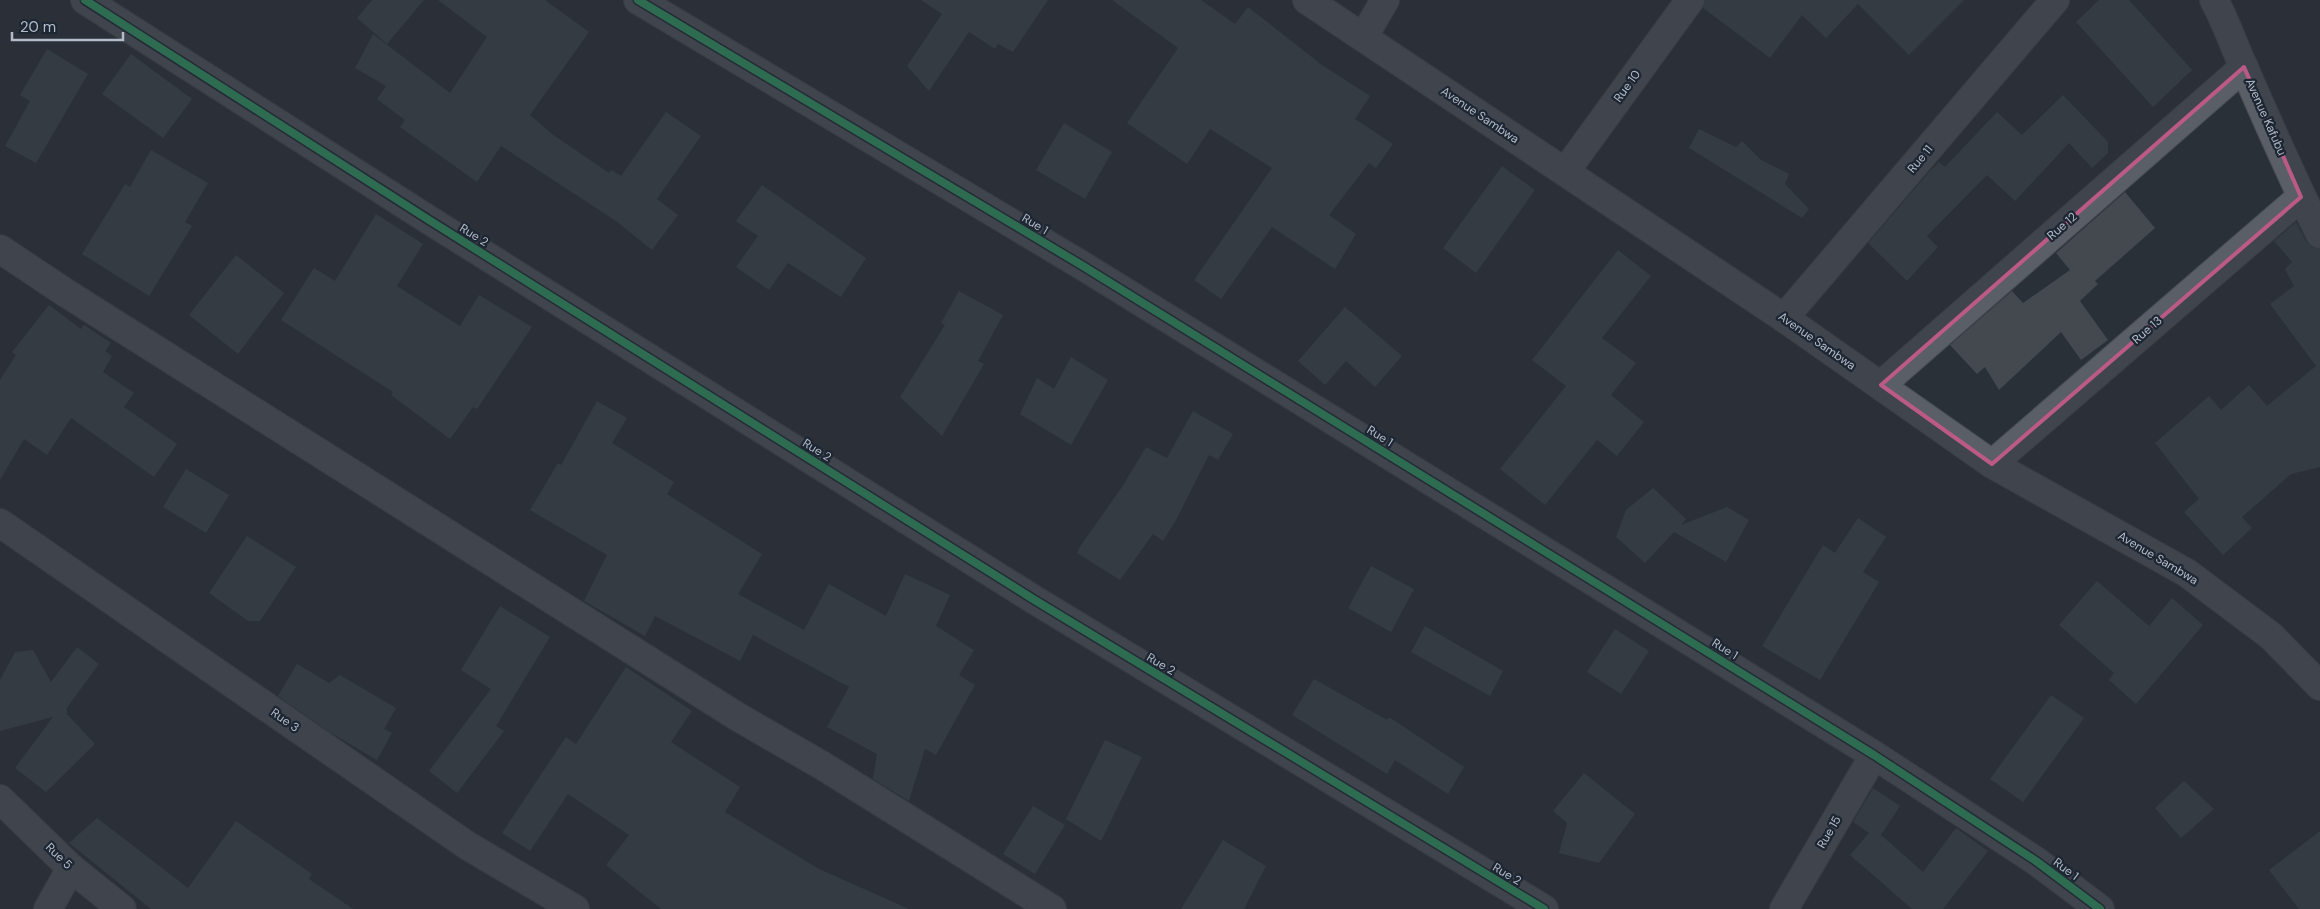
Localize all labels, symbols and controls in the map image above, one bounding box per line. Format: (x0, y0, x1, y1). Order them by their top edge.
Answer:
scale bar (12, 10, 124, 42)
text: 20 m (20, 17, 56, 37)
street label: Rue 10 (1610, 67, 1644, 105)
street label: Avenue Kafubu (2242, 76, 2290, 158)
street label: Avenue Sambwa (1438, 83, 1522, 147)
street label: Rue 11 (1904, 142, 1936, 176)
street label: Rue 12 (2044, 209, 2080, 243)
street label: Rue 1 (1019, 210, 1051, 238)
street label: Rue 2 (457, 220, 491, 250)
street label: Avenue Sambwa (1775, 308, 1859, 374)
street label: Rue 13 (2129, 313, 2165, 347)
street label: Rue 1 (1364, 422, 1396, 450)
street label: Rue 2 (800, 435, 834, 465)
street label: Avenue Sambwa (2115, 528, 2201, 588)
street label: Rue 1 (1709, 635, 1741, 663)
street label: Rue 2 (1144, 649, 1178, 679)
street label: Rue 3 (268, 705, 302, 735)
street label: Rue 15 (1813, 813, 1845, 851)
street label: Rue 5 (42, 839, 76, 873)
street label: Rue 1 (2050, 854, 2082, 884)
street label: Rue 2 (1490, 859, 1524, 889)

